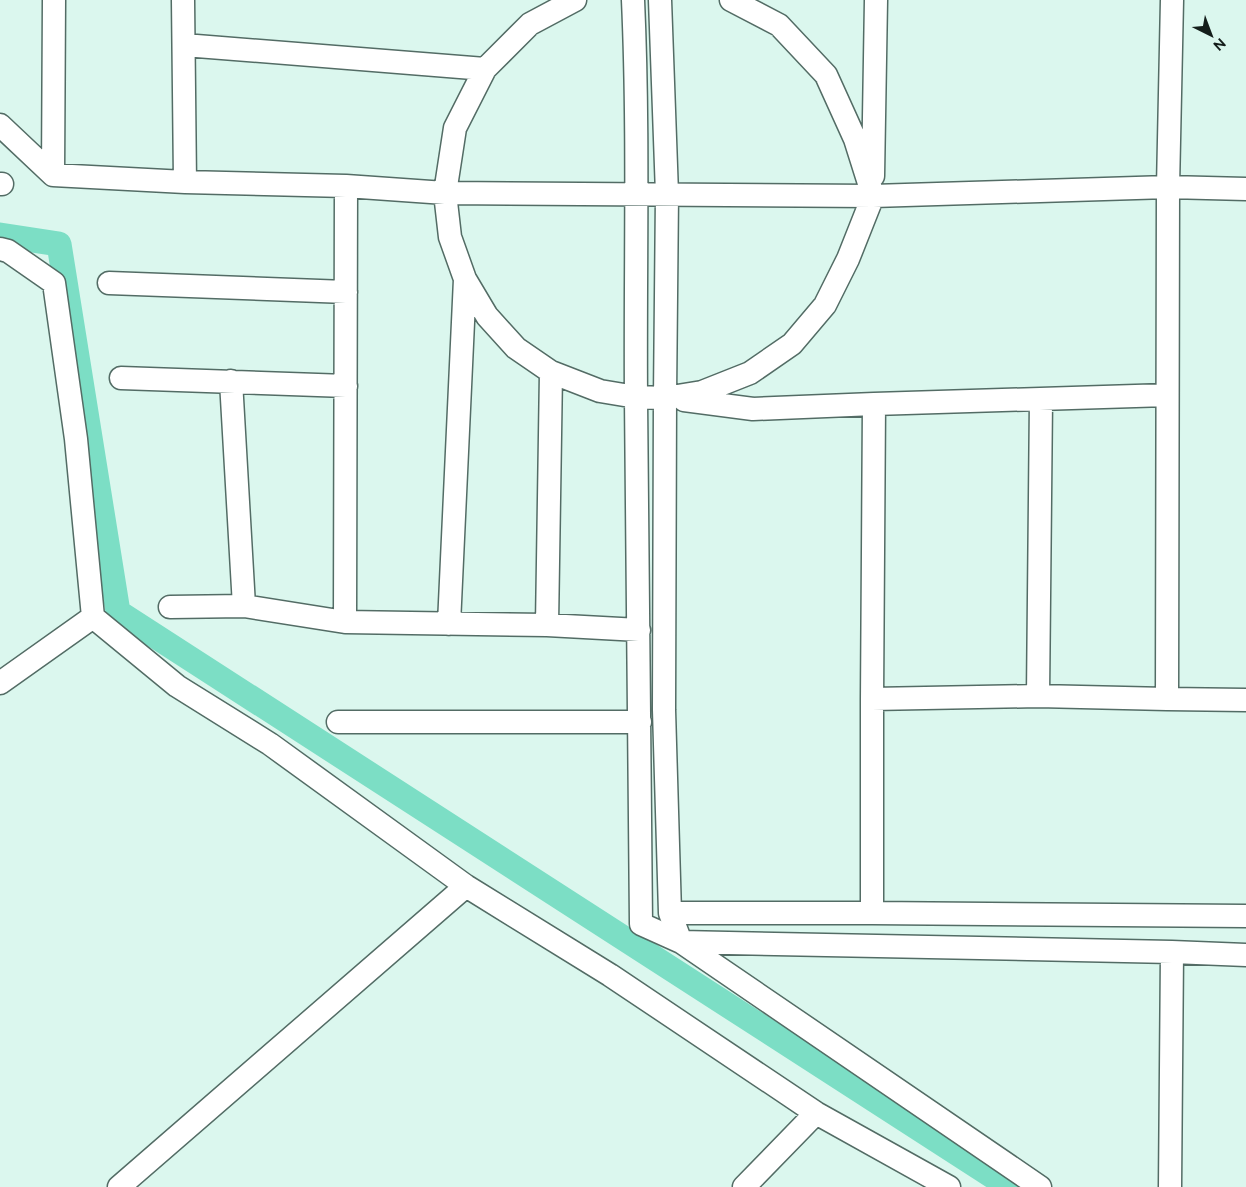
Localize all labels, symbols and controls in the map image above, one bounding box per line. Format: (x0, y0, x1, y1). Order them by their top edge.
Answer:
north arrow (1186, 10, 1236, 60)
text: N (1210, 35, 1229, 54)

